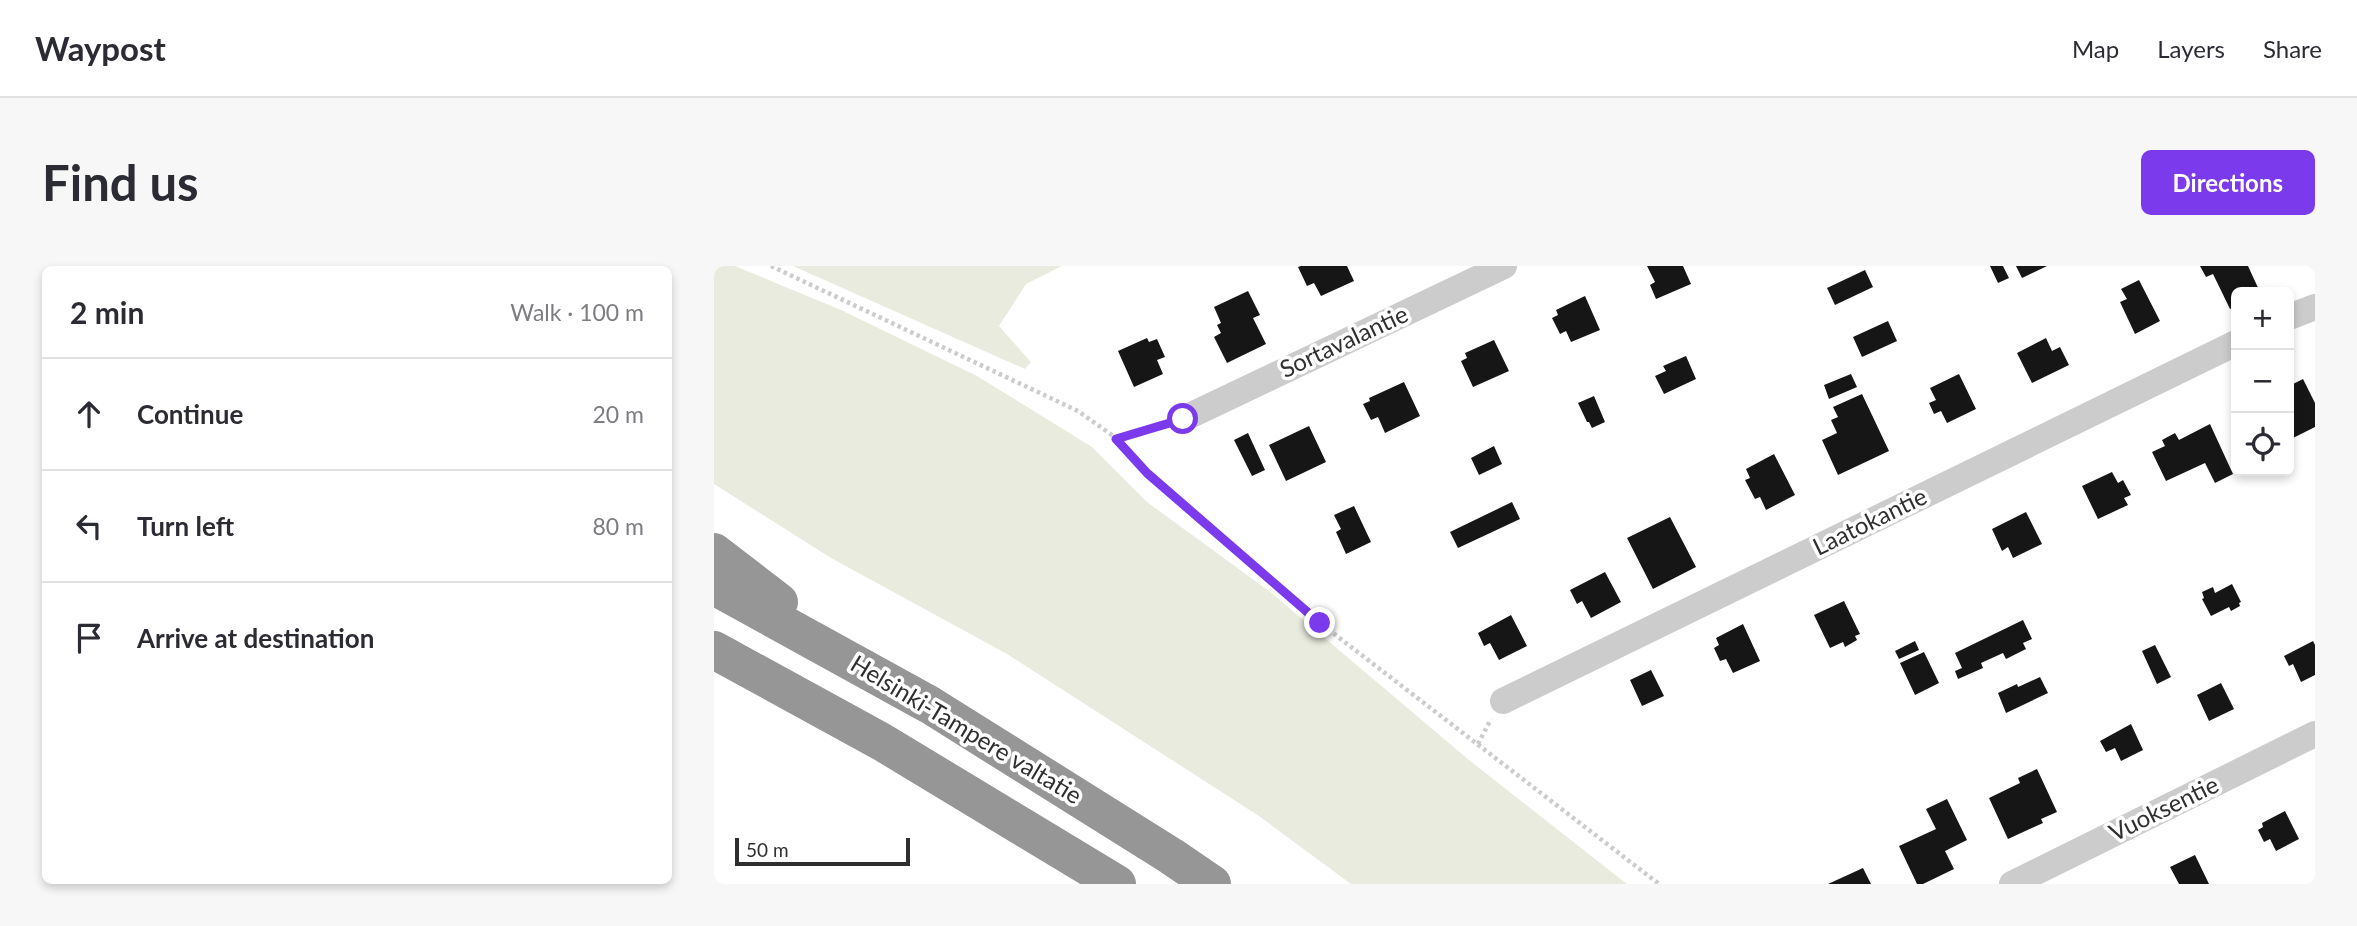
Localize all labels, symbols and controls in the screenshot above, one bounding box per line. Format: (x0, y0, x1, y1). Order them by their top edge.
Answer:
text: Waypost (35, 28, 166, 68)
text: Map (2072, 34, 2119, 63)
text: Layers (2157, 34, 2225, 63)
text: Share (2263, 34, 2322, 63)
button: Directions (2141, 150, 2315, 215)
text: Find us (42, 153, 199, 211)
map controls (2231, 287, 2294, 476)
button: + (2231, 287, 2294, 350)
text: 2 min (70, 294, 144, 330)
text: Walk · 100 m (510, 298, 644, 326)
street label: Sortavalantie (1275, 298, 1412, 383)
button: − (2231, 350, 2294, 413)
icon: ahead (70, 395, 108, 433)
text: Continue (137, 398, 243, 430)
text: 20 m (593, 400, 644, 428)
route start (1167, 403, 1198, 434)
button: locate (2231, 413, 2294, 476)
street label: Laatokantie (1808, 481, 1931, 561)
icon: left (70, 507, 108, 545)
text: Turn left (137, 510, 234, 542)
text: 80 m (593, 512, 644, 540)
route end (1304, 607, 1335, 638)
icon: arrive (70, 619, 108, 657)
text: Arrive at destination (137, 622, 374, 654)
street label: Helsinki-Tampere valtatie (846, 648, 1088, 809)
street label: Vuoksentie (2104, 769, 2223, 847)
scale bar (735, 835, 910, 867)
text: 50 m (746, 838, 789, 861)

